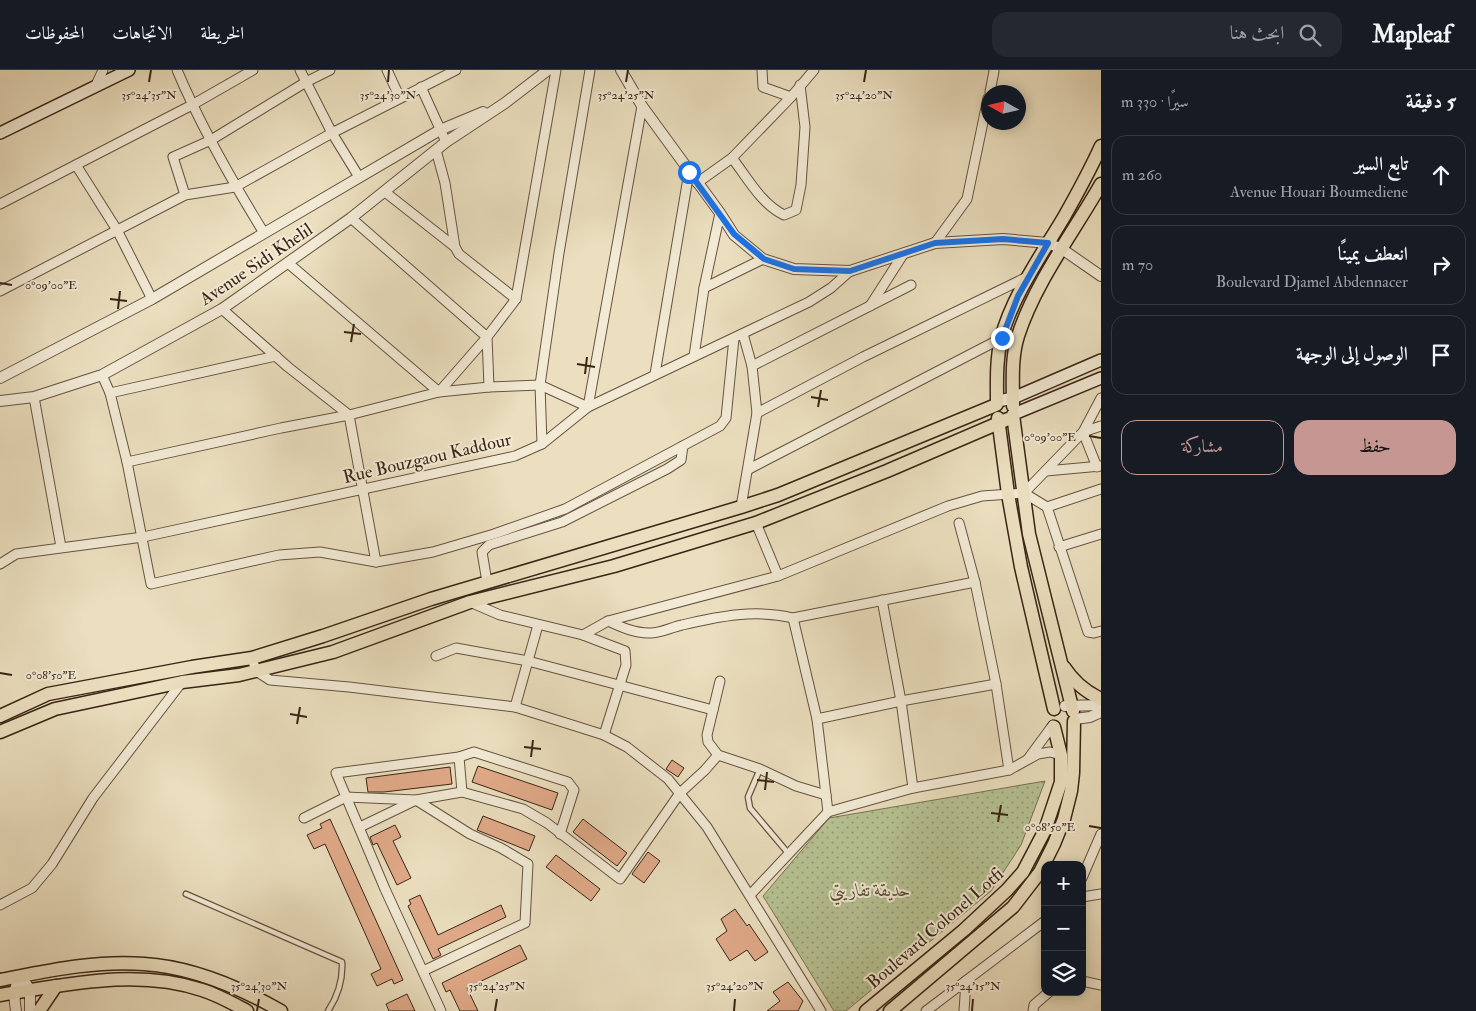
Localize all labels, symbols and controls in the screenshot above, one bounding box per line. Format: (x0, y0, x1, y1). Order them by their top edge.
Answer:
search box (992, 12, 1342, 57)
text: Mapleaf (1372, 19, 1451, 50)
text: ابحث هنا (1230, 21, 1284, 45)
icon: search (1296, 21, 1324, 49)
text: المحفوظات (25, 22, 84, 45)
text: الاتجاهات (112, 22, 172, 45)
text: الخريطة (200, 22, 244, 45)
north arrow (981, 85, 1026, 130)
text: 35°24'35"N (121, 88, 177, 103)
text: 35°24'30"N (360, 88, 416, 103)
text: 35°24'25"N (597, 88, 655, 103)
text: 35°24'20"N (835, 88, 893, 103)
text: 5 دقيقة (1406, 88, 1456, 115)
text: سيرًا · 330 m (1121, 92, 1189, 112)
text: تابع السير (1354, 152, 1408, 176)
route start (678, 161, 701, 184)
icon: ahead (1427, 161, 1455, 189)
text: 260 m (1122, 165, 1162, 185)
text: Avenue Houari Boumediene (1230, 182, 1408, 202)
street label: Avenue Sidi Khelil (194, 218, 318, 311)
text: انعطف يمينًا (1338, 242, 1408, 266)
icon: right (1427, 251, 1455, 279)
text: 70 m (1122, 255, 1153, 275)
text: Boulevard Djamel Abdennacer (1216, 272, 1408, 292)
text: 0°09'00"E (25, 278, 77, 293)
route end (991, 327, 1014, 350)
icon: arrive (1427, 341, 1455, 369)
text: الوصول إلى الوجهة (1296, 342, 1408, 366)
button: مشاركة (1121, 420, 1284, 475)
button: حفظ (1294, 420, 1456, 475)
street label: Rue Bouzgaou Kaddour (341, 428, 514, 489)
text: 0°09'00"E (1024, 430, 1076, 445)
text: 0°08'50"E (26, 668, 77, 683)
text: 0°08'50"E (1025, 820, 1076, 835)
map controls (1041, 861, 1086, 996)
button: + (1041, 861, 1086, 906)
street label: Boulevard Colonel Lotfi (862, 863, 1009, 994)
park label: حديقة تفاريتي (829, 879, 911, 906)
button: − (1041, 906, 1086, 951)
button: layers (1041, 951, 1086, 996)
text: 35°24'30"N (231, 979, 287, 994)
text: 35°24'25"N (468, 979, 526, 994)
text: 35°24'20"N (706, 979, 764, 994)
text: 35°24'15"N (945, 979, 1001, 994)

